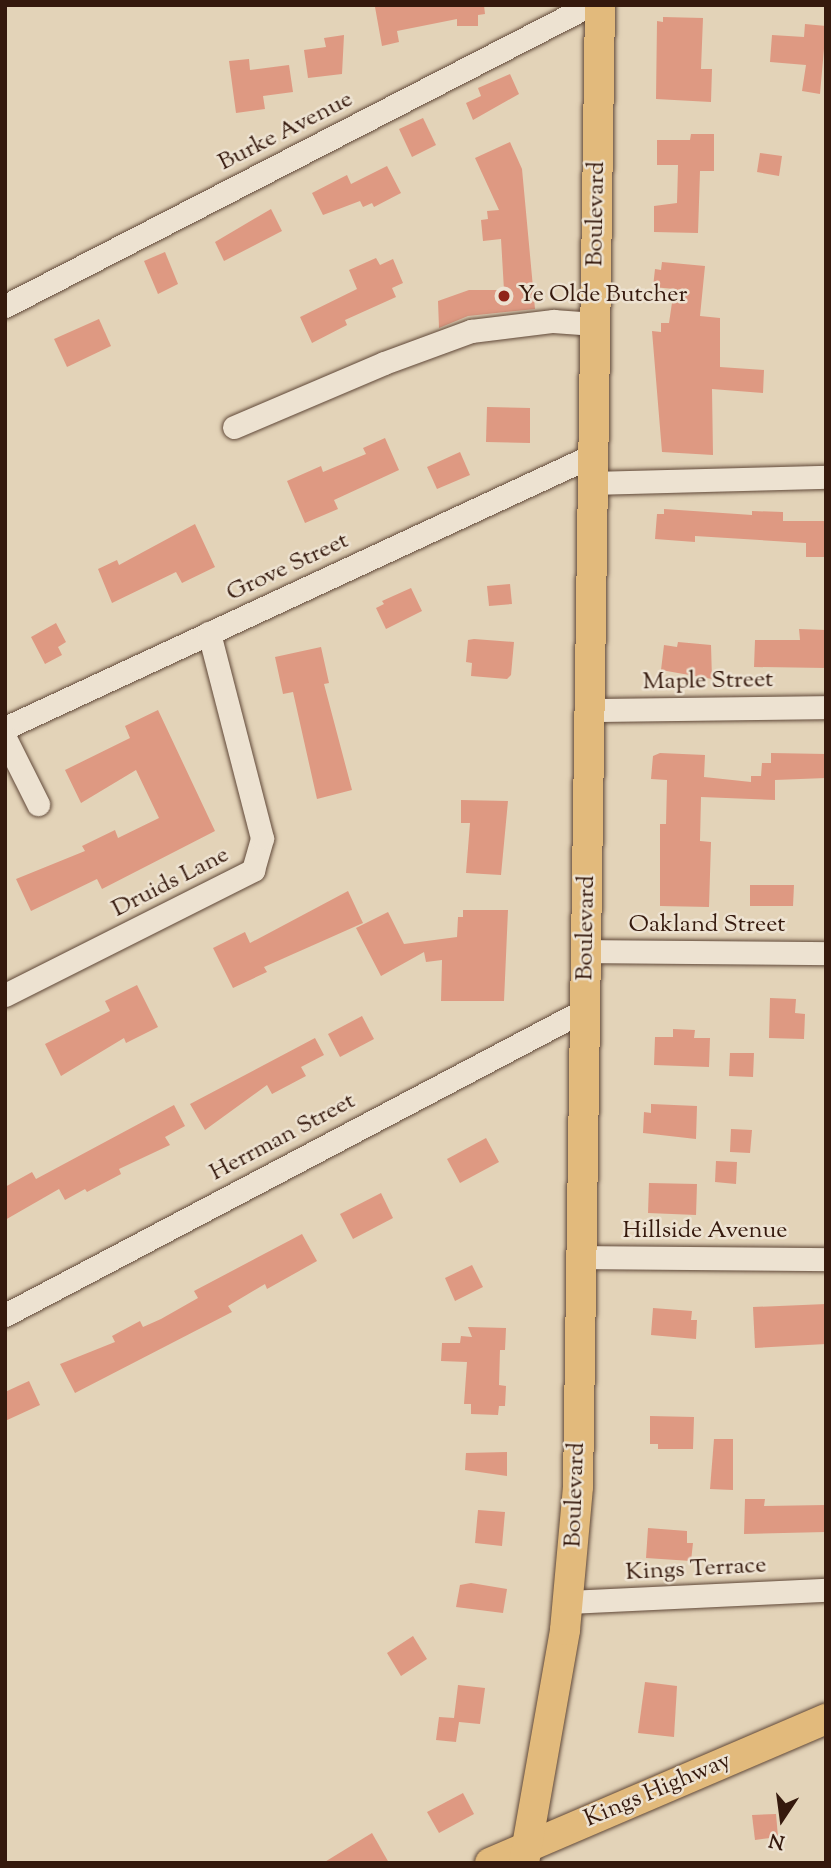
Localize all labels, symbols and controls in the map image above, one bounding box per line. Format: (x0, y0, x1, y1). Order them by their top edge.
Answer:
street label: Burke Avenue (214, 86, 358, 178)
street label: Boulevard (582, 161, 612, 267)
place label: Ye Olde Butcher (518, 282, 687, 310)
marker: Ye Olde Butcher (496, 288, 512, 304)
street label: Grove Street (222, 527, 354, 609)
street label: Maple Street (642, 666, 774, 698)
street label: Druids Lane (108, 841, 234, 925)
street label: Boulevard (572, 875, 602, 981)
street label: Oakland Street (629, 912, 785, 940)
street label: Herrman Street (205, 1088, 361, 1188)
street label: Hillside Avenue (622, 1218, 788, 1246)
street label: Boulevard (560, 1442, 592, 1548)
street label: Kings Terrace (625, 1552, 767, 1588)
street label: Kings Highway (580, 1747, 736, 1835)
north arrow (747, 1784, 817, 1854)
text: N (767, 1825, 788, 1855)

